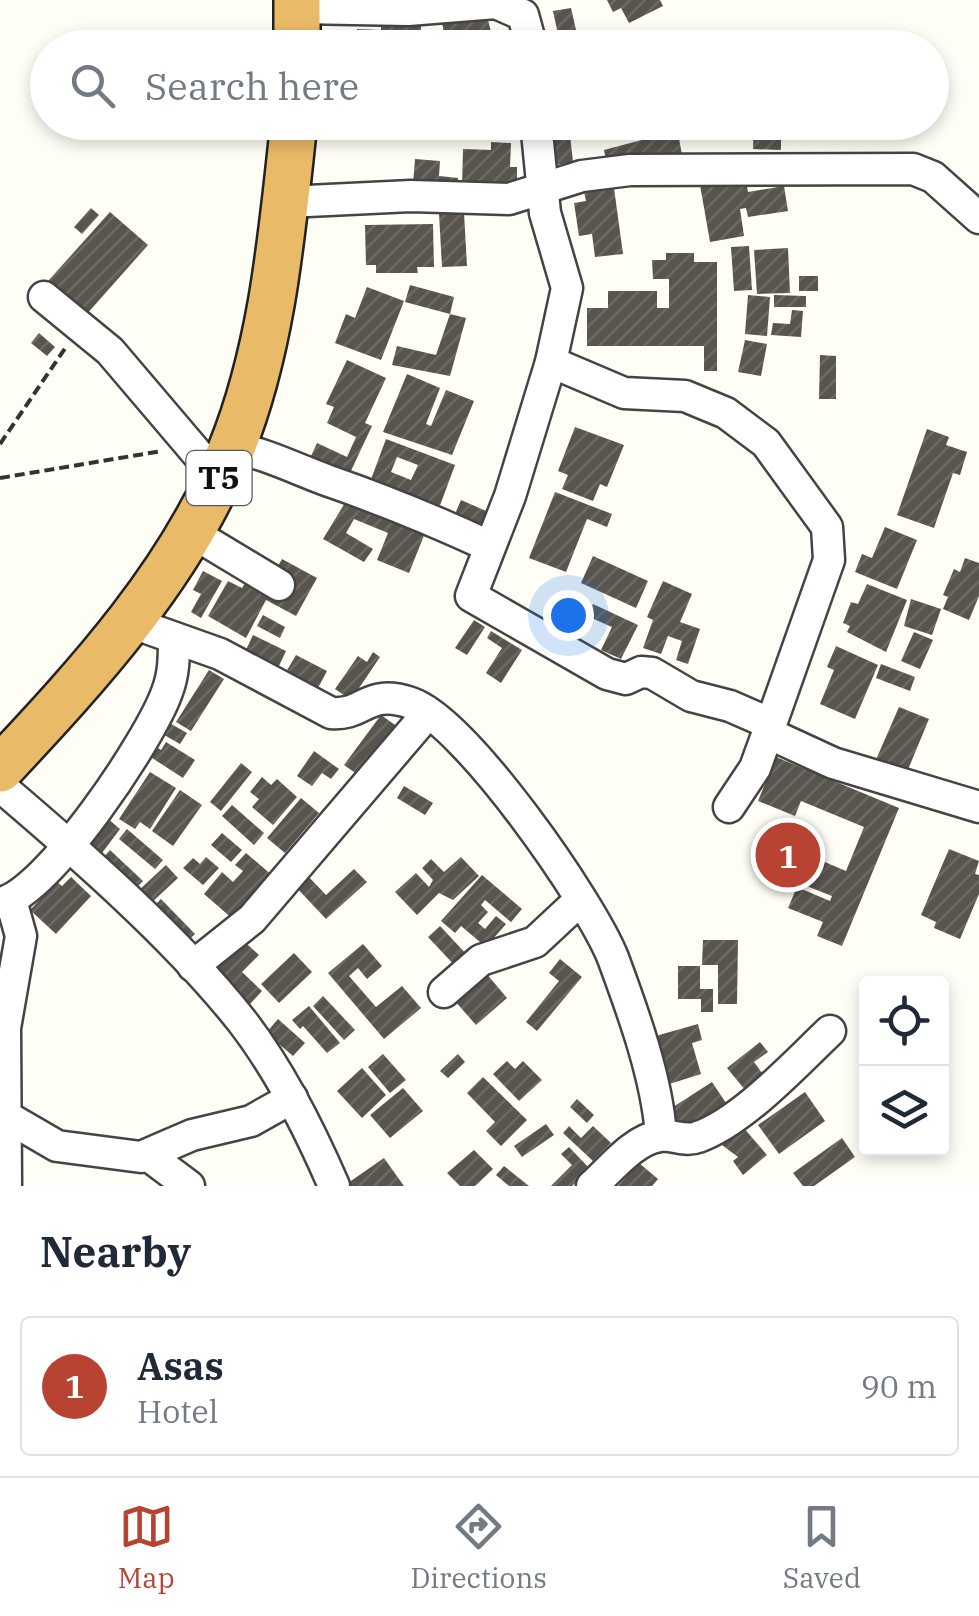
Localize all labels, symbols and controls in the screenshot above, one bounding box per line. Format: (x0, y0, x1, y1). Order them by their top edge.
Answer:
search box (30, 30, 949, 140)
icon: search (65, 58, 120, 113)
text: Search here (145, 61, 359, 110)
road number: T5 (186, 451, 252, 505)
your location (543, 590, 594, 641)
pin: 1 (756, 818, 820, 892)
map controls (859, 976, 949, 1156)
button: locate (859, 976, 949, 1066)
button: layers (859, 1066, 949, 1156)
text: Nearby (40, 1224, 191, 1279)
text: Asas (137, 1341, 224, 1390)
text: 1 (65, 1365, 84, 1407)
text: 90 m (861, 1365, 937, 1407)
text: Hotel (137, 1390, 218, 1432)
tab: Map (118, 1499, 175, 1596)
tab: Directions (410, 1499, 547, 1596)
tab: Saved (783, 1499, 861, 1596)

